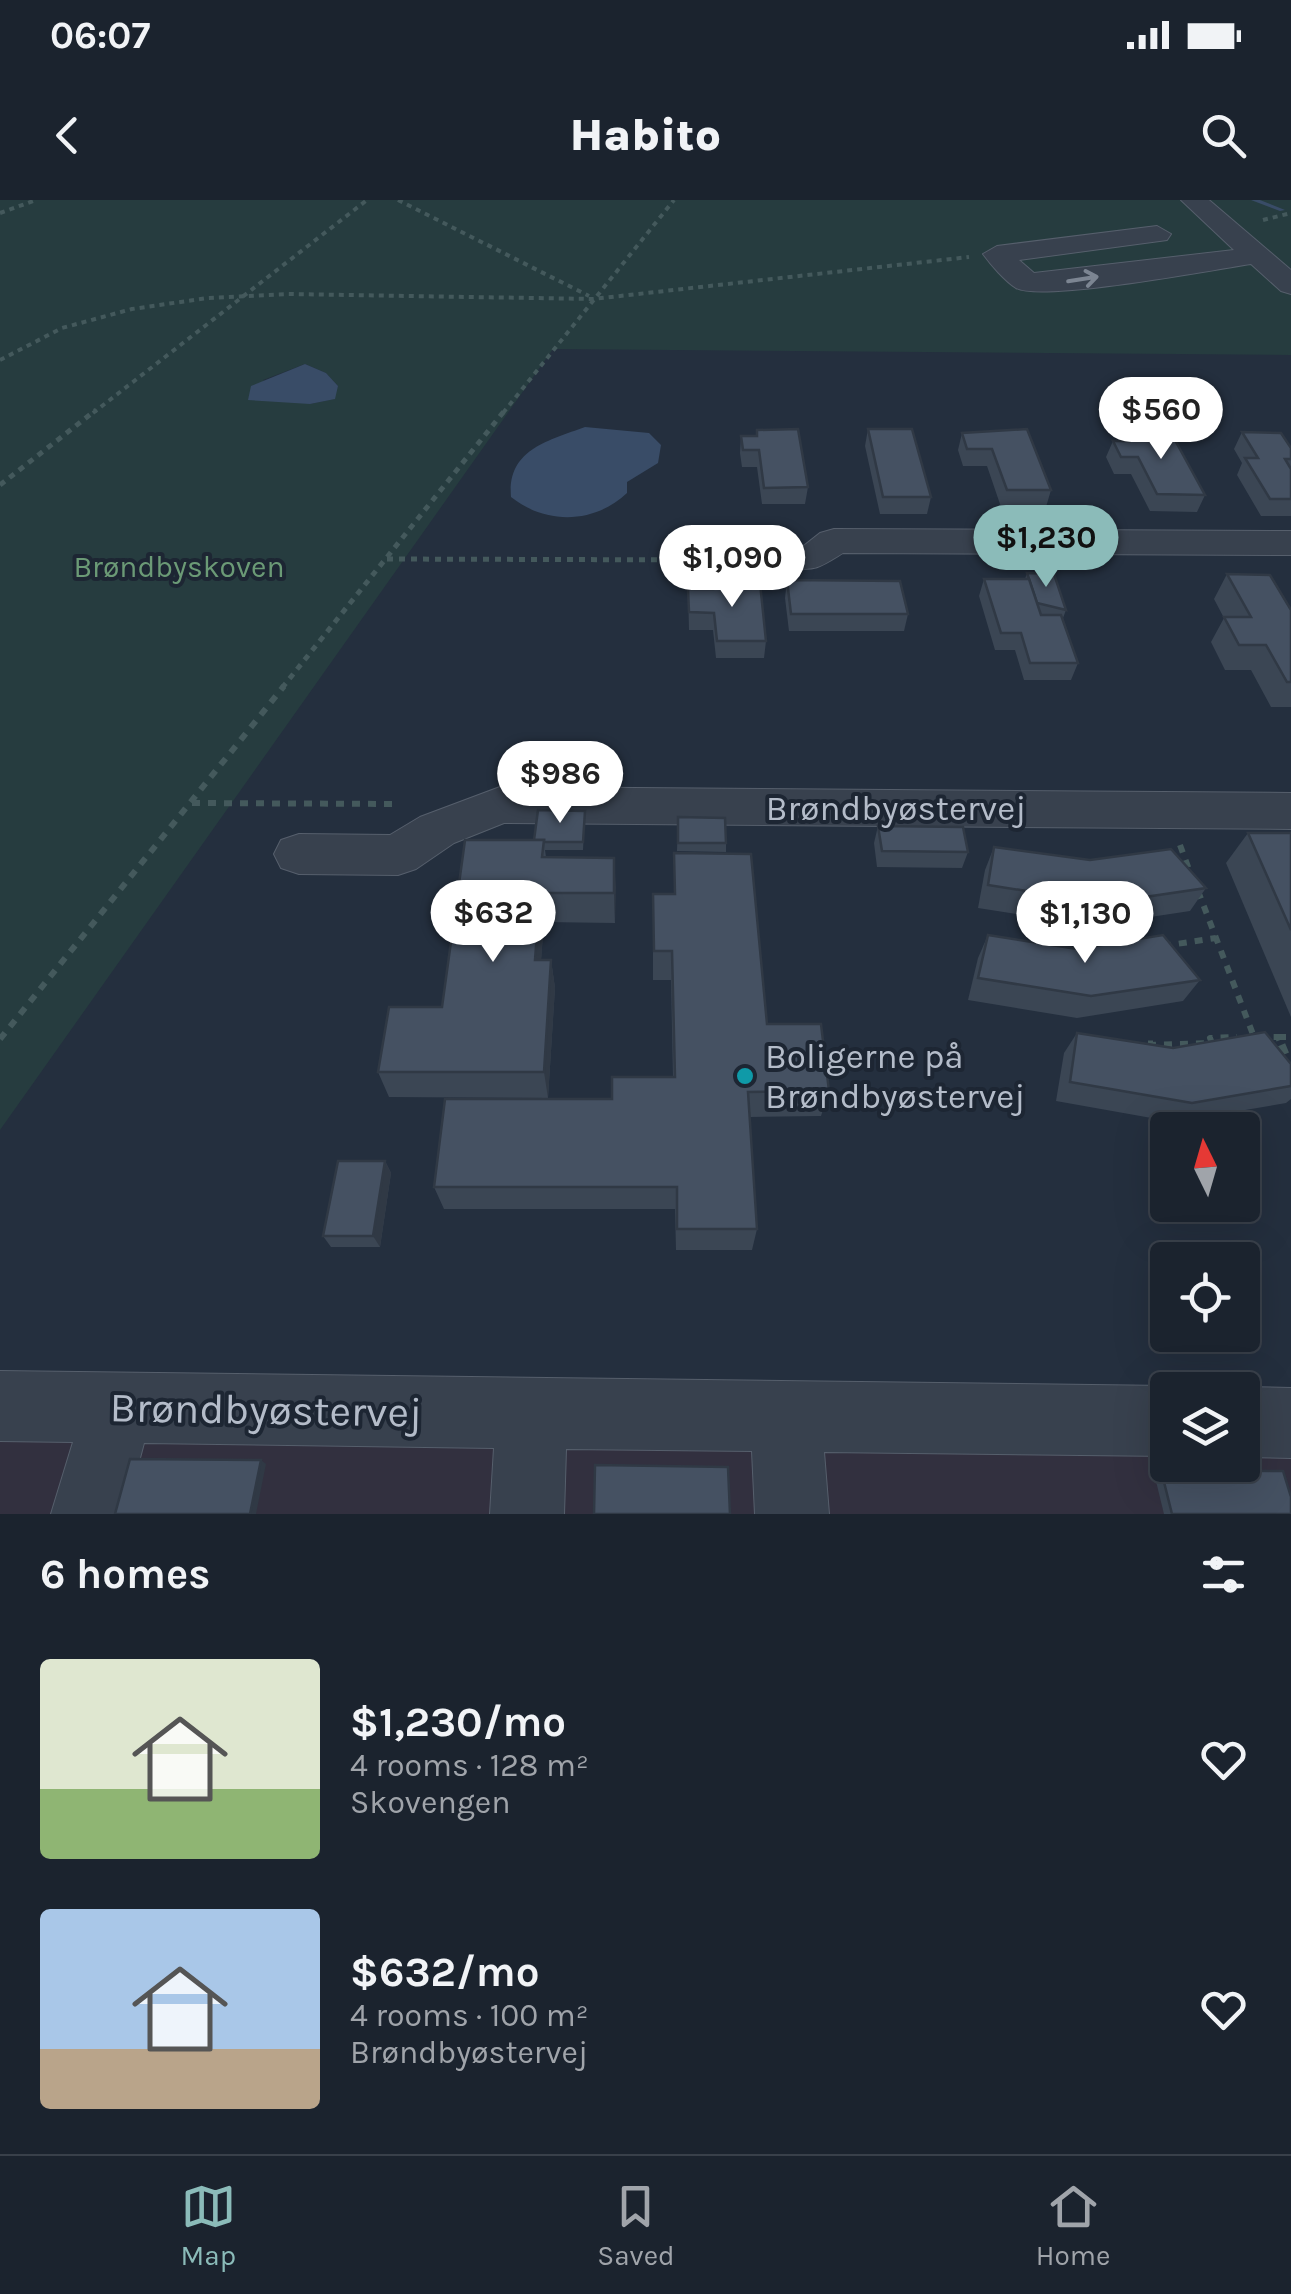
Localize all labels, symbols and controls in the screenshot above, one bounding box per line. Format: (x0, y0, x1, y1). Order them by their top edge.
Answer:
text: 06:07 (50, 13, 150, 58)
icon: back (40, 108, 95, 163)
icon: search (1196, 108, 1251, 163)
text: Habito (570, 109, 721, 161)
one-way arrow (1067, 269, 1099, 287)
pin: $560 (1102, 377, 1220, 462)
text: $560 (1121, 391, 1201, 428)
pin: $1,230 (965, 505, 1127, 590)
text: $1,230 (995, 519, 1097, 556)
pin: $1,090 (651, 525, 813, 610)
text: $1,090 (681, 539, 783, 576)
park label: Brøndbyskoven (73, 549, 285, 585)
pin: $986 (501, 741, 619, 826)
text: $986 (519, 755, 601, 792)
street label: Brøndbyøstervej (766, 788, 1026, 829)
pin: $632 (434, 880, 552, 965)
pin: $1,130 (1004, 881, 1166, 966)
text: $632 (453, 894, 533, 931)
text: $1,130 (1038, 895, 1132, 932)
place label: Boligerne på Brøndbyøstervej (765, 1036, 1025, 1117)
marker: Boligerne på Brøndbyøstervej (734, 1065, 756, 1087)
north arrow (1150, 1112, 1260, 1222)
map controls (1150, 1112, 1260, 1482)
button: locate (1150, 1242, 1260, 1352)
button: layers (1150, 1372, 1260, 1482)
street label: Brøndbyøstervej (109, 1382, 423, 1438)
icon: filters (1196, 1547, 1251, 1602)
text: 6 homes (40, 1549, 210, 1599)
text: $1,230/mo (350, 1697, 566, 1747)
icon: home (120, 1699, 240, 1819)
icon: heart (1196, 1732, 1251, 1787)
text: 4 rooms · 128 m² (350, 1747, 589, 1784)
text: Skovengen (350, 1784, 511, 1821)
text: $632/mo (350, 1947, 539, 1997)
icon: home (120, 1949, 240, 2069)
icon: heart (1196, 1982, 1251, 2037)
text: 4 rooms · 100 m² (350, 1997, 589, 2034)
text: Brøndbyøstervej (350, 2034, 588, 2071)
tab: Map (181, 2179, 236, 2272)
tab: Saved (597, 2179, 675, 2272)
tab: Home (1036, 2179, 1110, 2272)

